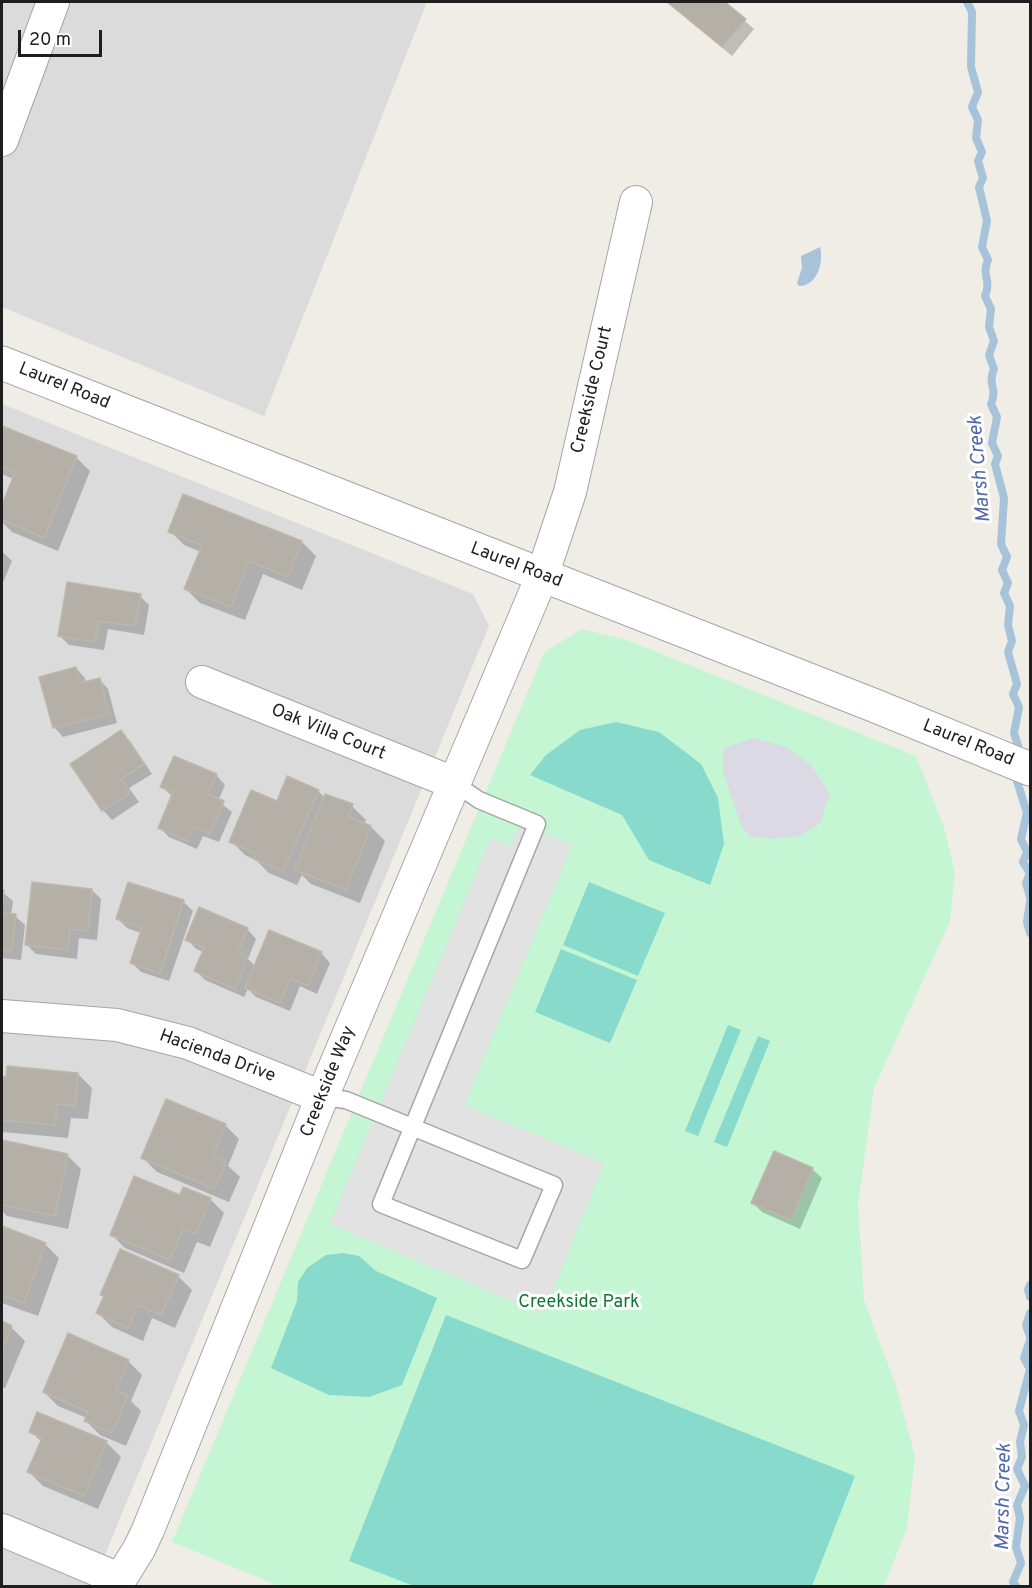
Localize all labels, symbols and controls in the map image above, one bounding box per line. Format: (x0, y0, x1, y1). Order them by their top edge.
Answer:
scale bar (21, 18, 105, 56)
text: 20 m (29, 29, 71, 52)
street label: Creekside Court (568, 324, 618, 456)
street label: Laurel Road (15, 359, 113, 415)
water label: Marsh Creek (964, 414, 998, 524)
street label: Laurel Road (467, 539, 565, 593)
street label: Oak Villa Court (268, 700, 388, 766)
street label: Laurel Road (919, 716, 1017, 772)
street label: Creekside Way (297, 1023, 361, 1141)
street label: Hacienda Drive (156, 1026, 278, 1088)
park label: Creekside Park (518, 1292, 640, 1314)
water label: Marsh Creek (992, 1443, 1018, 1551)

